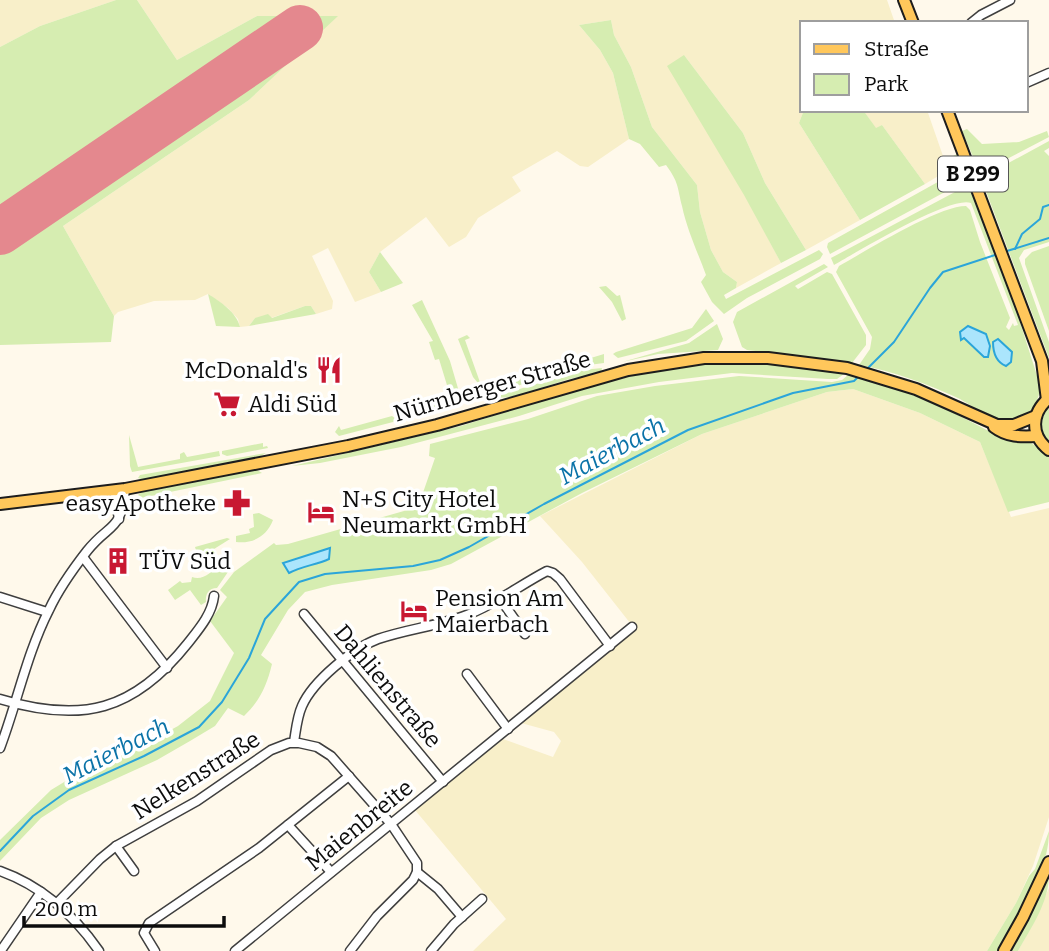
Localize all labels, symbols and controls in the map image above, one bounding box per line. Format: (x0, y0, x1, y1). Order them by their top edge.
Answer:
legend (800, 21, 1028, 112)
text: Straße (864, 36, 929, 62)
text: Park (864, 71, 908, 97)
road number: B 299 (938, 156, 1008, 192)
street label: Nürnberger Straße (390, 344, 594, 428)
restaurant icon: McDonald's (314, 355, 344, 385)
place label: McDonald's (184, 356, 308, 384)
supermarket icon: Aldi Süd (212, 389, 242, 419)
place label: Aldi Süd (248, 390, 337, 418)
water label: Maierbach (554, 411, 670, 491)
place label: N+S City Hotel Neumarkt GmbH (342, 485, 527, 539)
pharmacy icon: easyApotheke (222, 488, 252, 518)
place label: easyApotheke (66, 489, 216, 517)
hotel icon: N+S City Hotel Neumarkt GmbH (306, 497, 336, 527)
building icon: TÜV Süd (103, 546, 133, 576)
place label: TÜV Süd (139, 547, 231, 575)
place label: Pension Am Maierbach (435, 584, 564, 638)
hotel icon: Pension Am Maierbach (399, 596, 429, 626)
street label: Dahlienstraße (328, 619, 448, 753)
water label: Maierbach (58, 712, 174, 790)
street label: Nelkenstraße (127, 725, 265, 825)
street label: Maienbreite (300, 773, 418, 877)
scale bar (24, 884, 224, 928)
text: 200 m (35, 896, 98, 922)

